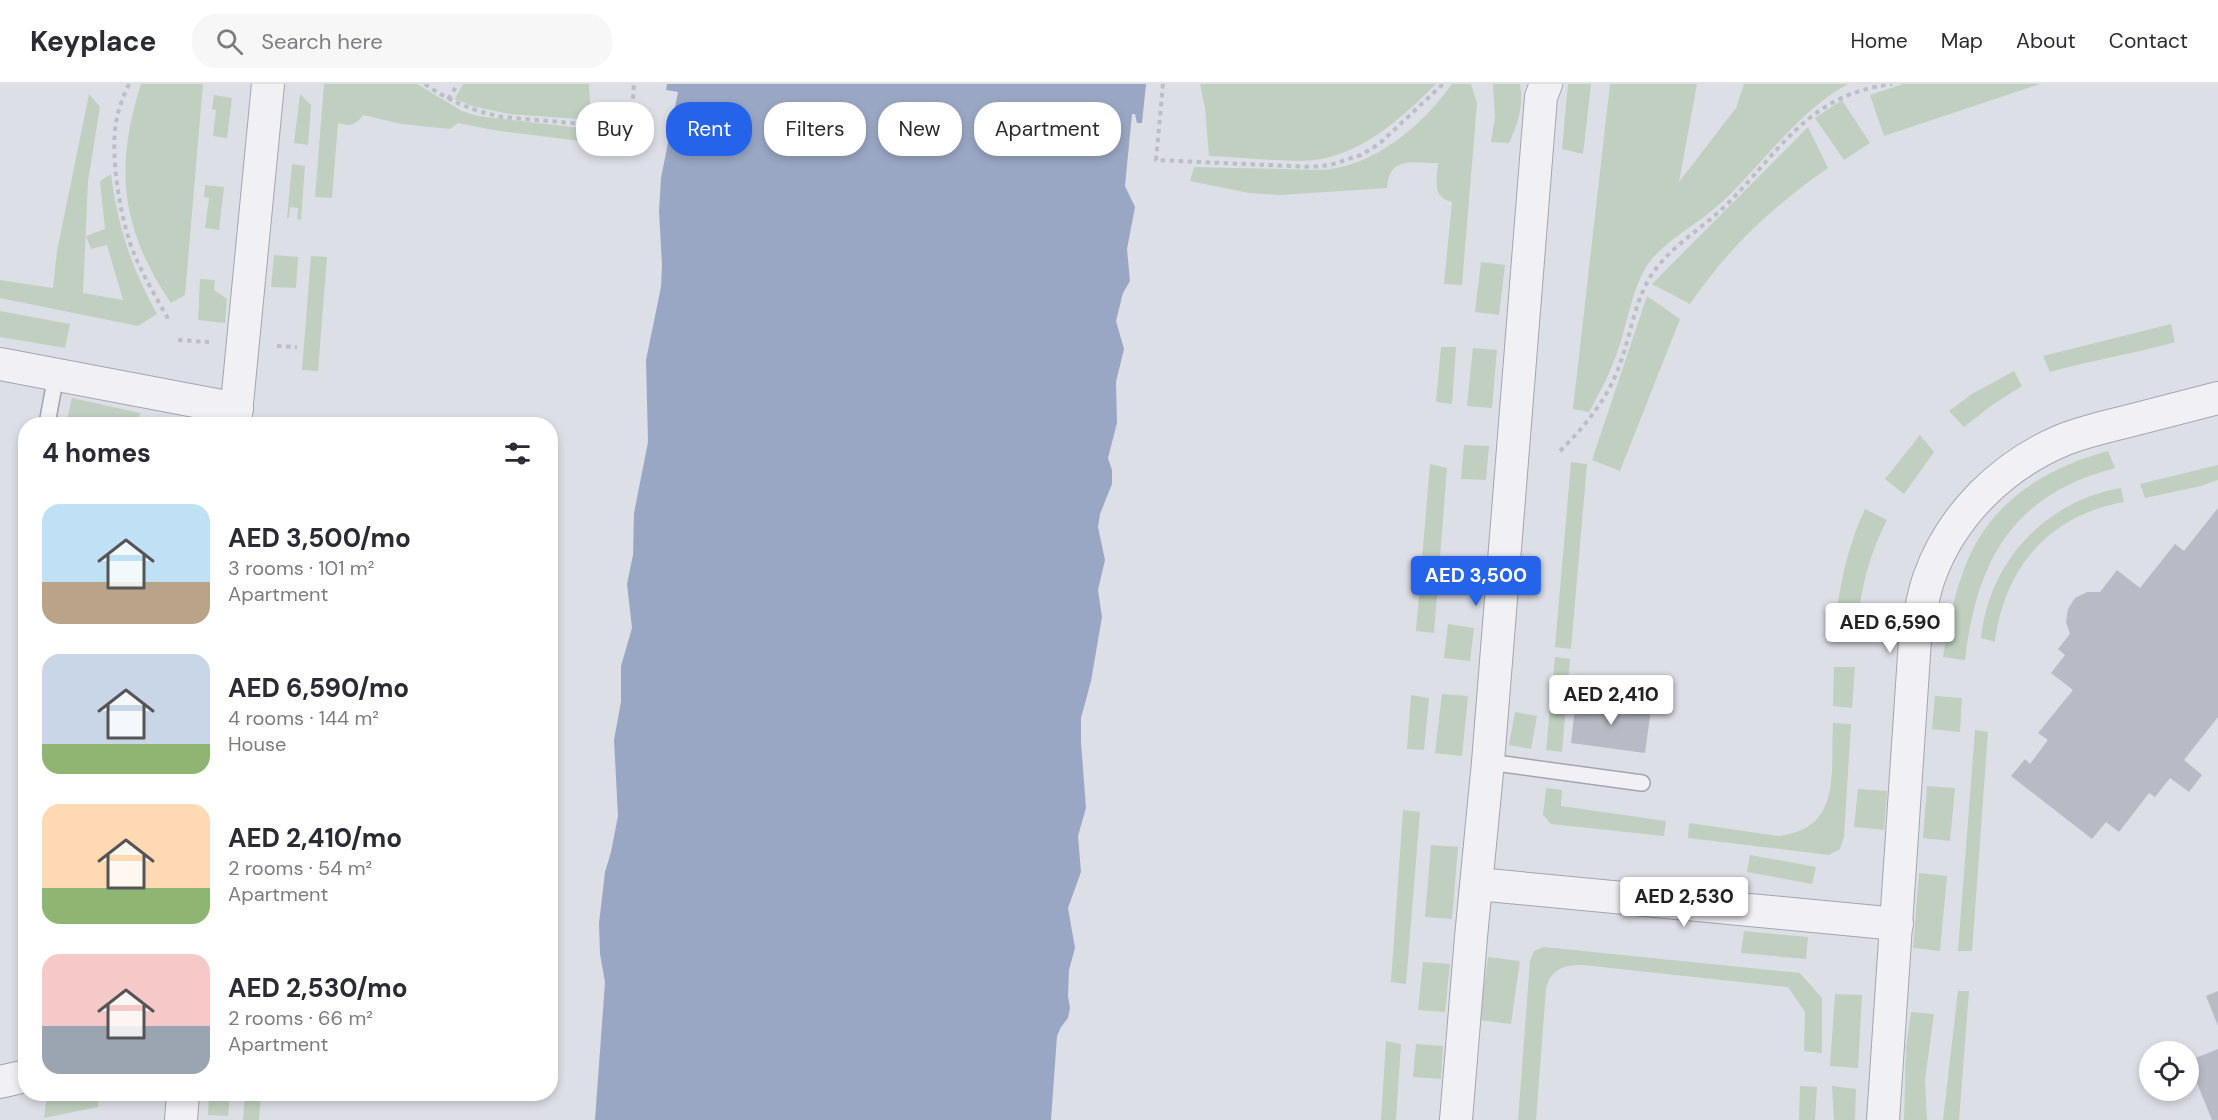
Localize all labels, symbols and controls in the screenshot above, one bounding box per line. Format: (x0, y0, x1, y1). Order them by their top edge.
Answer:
search box (192, 14, 612, 68)
text: Keyplace (30, 23, 156, 60)
icon: search (213, 25, 246, 58)
text: Search here (261, 27, 383, 56)
text: Home (1850, 27, 1908, 55)
text: Map (1941, 27, 1983, 55)
text: About (2016, 27, 2076, 55)
text: Contact (2109, 27, 2188, 55)
chip: Buy (576, 102, 654, 156)
chip: Rent (666, 102, 752, 156)
chip: Filters (764, 102, 866, 156)
chip: New (878, 102, 962, 156)
chip: Apartment (974, 102, 1121, 156)
text: 4 homes (42, 436, 151, 470)
icon: filters (501, 437, 534, 470)
text: AED 3,500/mo (228, 521, 411, 555)
icon: home (90, 528, 162, 600)
text: 3 rooms · 101 m² (228, 555, 374, 581)
pin: AED 3,500 (1407, 556, 1545, 607)
text: AED 3,500 (1425, 562, 1527, 588)
text: Apartment (228, 581, 328, 607)
pin: AED 6,590 (1821, 603, 1959, 654)
text: AED 6,590 (1839, 609, 1941, 635)
text: AED 6,590/mo (228, 671, 409, 705)
pin: AED 2,410 (1542, 675, 1680, 726)
icon: home (90, 678, 162, 750)
text: AED 2,410 (1563, 681, 1659, 707)
text: 4 rooms · 144 m² (228, 705, 379, 731)
text: House (228, 731, 286, 757)
text: AED 2,410/mo (228, 821, 402, 855)
icon: home (90, 828, 162, 900)
text: 2 rooms · 54 m² (228, 855, 372, 881)
pin: AED 2,530 (1615, 877, 1753, 928)
text: Apartment (228, 881, 328, 907)
text: AED 2,530 (1634, 883, 1734, 909)
text: AED 2,530/mo (228, 971, 408, 1005)
icon: home (90, 978, 162, 1050)
text: 2 rooms · 66 m² (228, 1005, 373, 1031)
text: Apartment (228, 1031, 328, 1057)
map controls (2139, 1041, 2199, 1101)
button: locate (2139, 1041, 2199, 1101)

